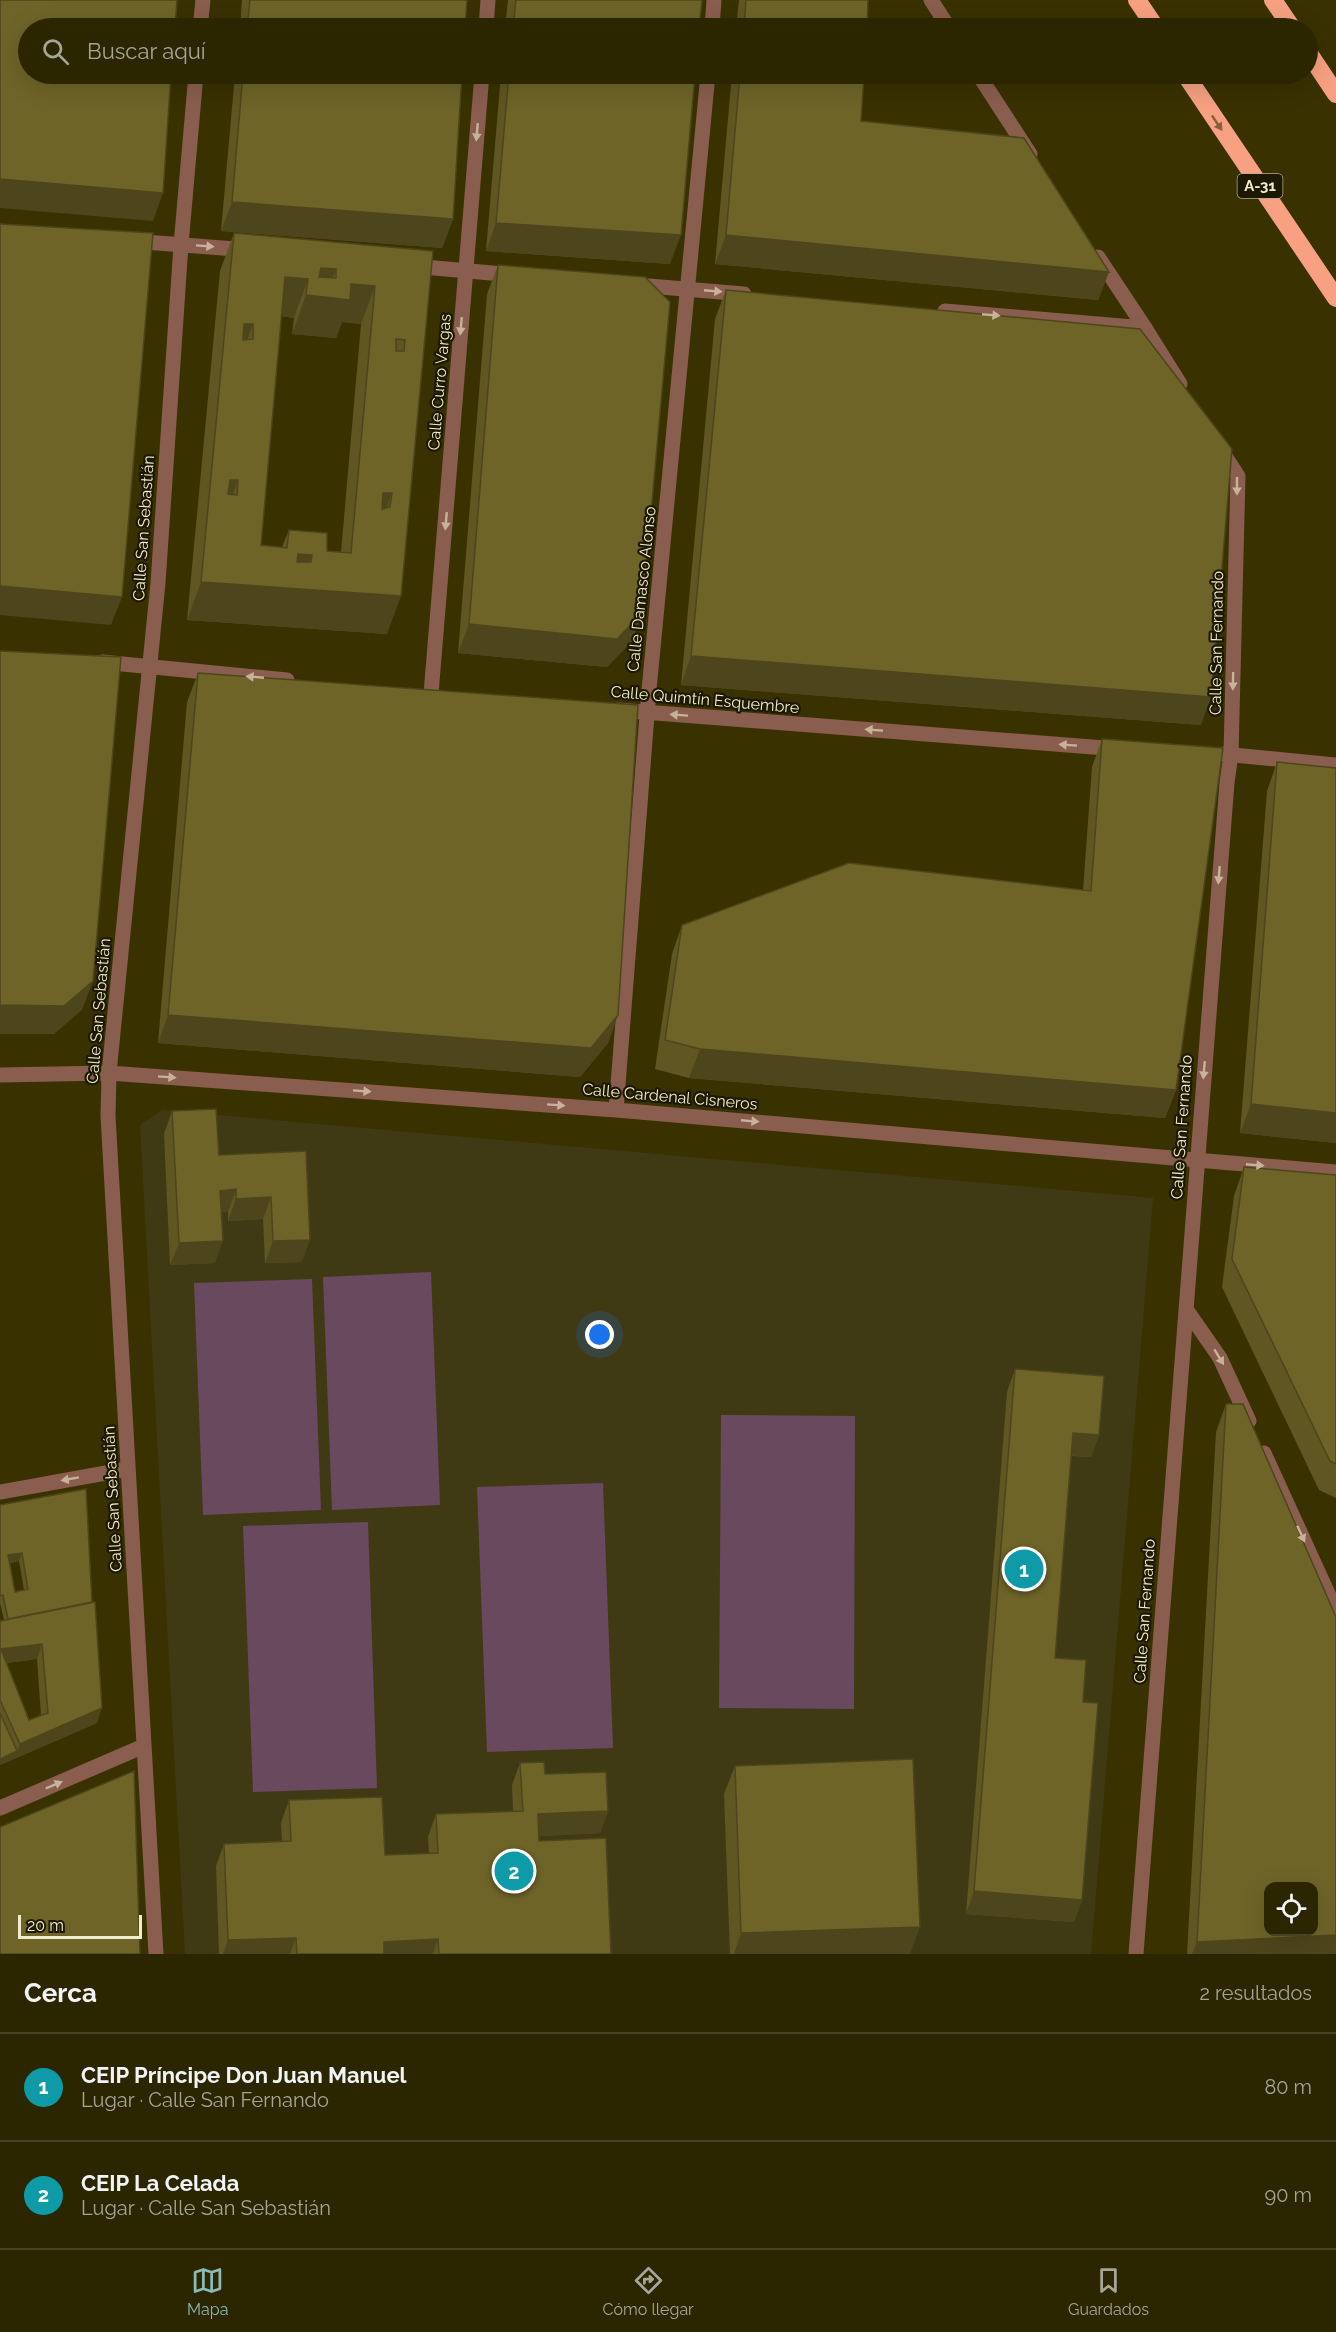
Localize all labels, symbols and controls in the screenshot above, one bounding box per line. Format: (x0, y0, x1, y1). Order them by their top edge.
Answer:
search box (18, 18, 1318, 84)
icon: search (39, 35, 72, 68)
text: Buscar aquí (87, 38, 206, 64)
one-way arrow (1211, 114, 1222, 131)
one-way arrow (472, 122, 482, 141)
road number: A-31 (1238, 174, 1282, 198)
one-way arrow (195, 241, 214, 251)
one-way arrow (703, 287, 722, 296)
one-way arrow (981, 310, 1000, 320)
street label: Calle Curro Vargas (424, 313, 455, 451)
one-way arrow (457, 317, 466, 336)
street label: Calle San Sebastián (129, 455, 158, 602)
one-way arrow (1232, 477, 1242, 496)
street label: Calle Damasco Alonso (623, 505, 660, 673)
one-way arrow (441, 511, 451, 530)
street label: Calle San Fernando (1206, 571, 1227, 715)
one-way arrow (1228, 671, 1238, 690)
one-way arrow (245, 672, 264, 682)
street label: Calle Quimtín Esquembre (610, 682, 800, 717)
one-way arrow (670, 711, 689, 720)
one-way arrow (864, 725, 883, 735)
one-way arrow (1059, 740, 1078, 750)
one-way arrow (1215, 866, 1224, 885)
street label: Calle San Sebastián (83, 937, 114, 1085)
street label: Calle San Fernando (1167, 1054, 1196, 1200)
one-way arrow (1199, 1060, 1209, 1079)
one-way arrow (158, 1072, 177, 1082)
street label: Calle Cardenal Cisneros (582, 1079, 759, 1114)
one-way arrow (352, 1086, 371, 1096)
one-way arrow (547, 1100, 566, 1110)
one-way arrow (741, 1116, 760, 1126)
one-way arrow (1245, 1160, 1264, 1170)
your location (585, 1320, 614, 1349)
one-way arrow (1213, 1349, 1224, 1365)
street label: Calle San Sebastián (99, 1426, 126, 1572)
one-way arrow (60, 1475, 79, 1484)
one-way arrow (1296, 1525, 1305, 1542)
street label: Calle San Fernando (1130, 1538, 1159, 1684)
pin: 1 (1004, 1546, 1044, 1592)
one-way arrow (45, 1780, 63, 1790)
pin: 2 (494, 1848, 534, 1894)
map controls (1264, 1882, 1318, 1936)
button: locate (1264, 1882, 1318, 1936)
scale bar (18, 1912, 142, 1940)
text: 20 m (27, 1916, 64, 1935)
text: Cerca (24, 1978, 97, 2008)
text: 2 resultados (1199, 1981, 1312, 2005)
text: CEIP Príncipe Don Juan Manuel (81, 2062, 407, 2088)
text: 1 (39, 2075, 48, 2099)
text: 80 m (1264, 2075, 1312, 2099)
text: Lugar · Calle San Fernando (81, 2088, 329, 2112)
text: CEIP La Celada (81, 2170, 239, 2196)
text: 2 (38, 2183, 49, 2207)
text: 90 m (1265, 2183, 1312, 2207)
text: Lugar · Calle San Sebastián (81, 2196, 331, 2220)
tab: Mapa (187, 2264, 228, 2319)
tab: Cómo llegar (603, 2264, 694, 2319)
tab: Guardados (1068, 2264, 1149, 2319)

